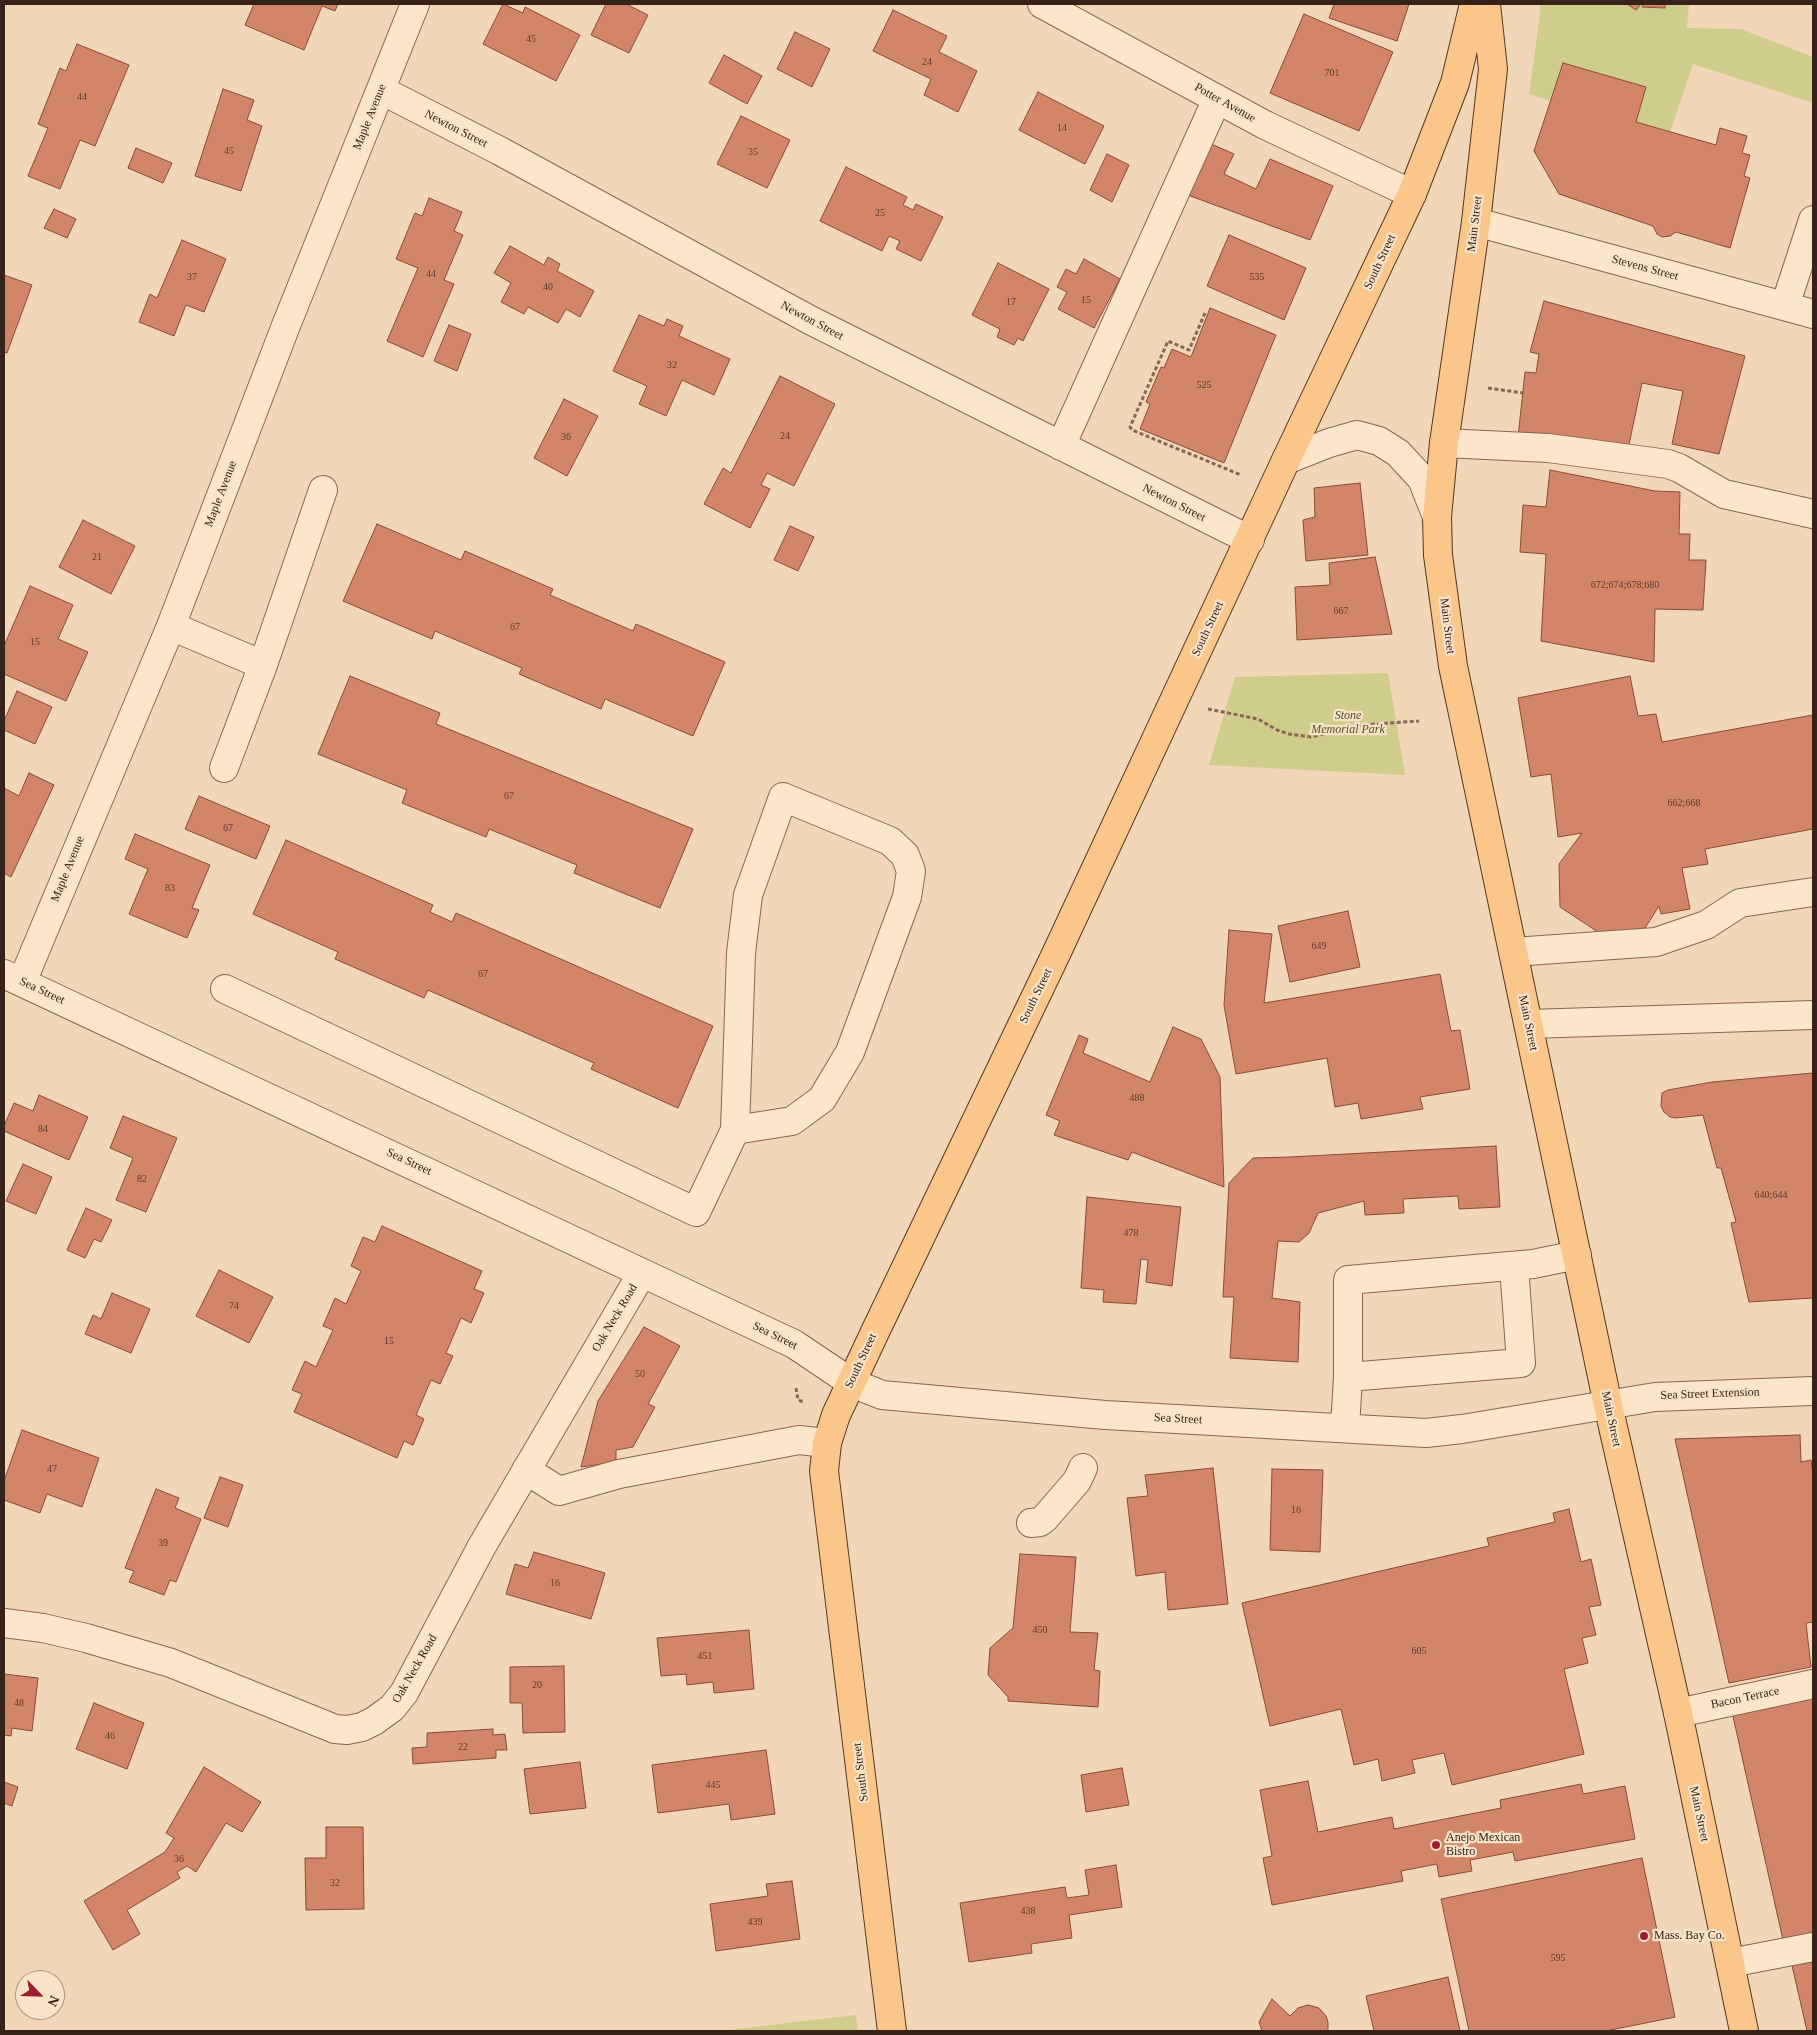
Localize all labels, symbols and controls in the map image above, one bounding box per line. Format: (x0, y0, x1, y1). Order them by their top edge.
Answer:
house number: 45 (526, 33, 536, 45)
house number: 24 (922, 56, 932, 68)
house number: 701 (1324, 67, 1340, 79)
street label: Potter Avenue (1192, 80, 1258, 126)
street label: Maple Avenue (350, 82, 390, 152)
house number: 44 (77, 91, 87, 103)
street label: Newton Street (422, 107, 490, 151)
house number: 14 (1057, 122, 1067, 134)
house number: 45 (224, 145, 234, 157)
house number: 35 (748, 146, 758, 158)
street label: Main Street (1464, 195, 1486, 253)
house number: 25 (875, 207, 885, 219)
street label: South Street (1361, 232, 1399, 292)
street label: Stevens Street (1610, 252, 1680, 284)
house number: 44 (426, 268, 436, 280)
house number: 37 (187, 271, 197, 283)
house number: 535 (1250, 271, 1264, 283)
house number: 40 (543, 281, 553, 293)
house number: 15 (1081, 294, 1091, 306)
house number: 17 (1006, 296, 1016, 308)
street label: Newton Street (778, 298, 846, 344)
house number: 32 (667, 359, 677, 371)
house number: 525 (1196, 379, 1212, 391)
house number: 24 (780, 430, 790, 442)
house number: 36 (561, 431, 571, 443)
street label: Maple Avenue (202, 459, 240, 529)
street label: Newton Street (1140, 481, 1208, 525)
house number: 21 (92, 551, 102, 563)
house number: 672;674;678;680 (1591, 579, 1659, 591)
street label: Main Street (1436, 597, 1458, 655)
street label: South Street (1189, 599, 1227, 659)
house number: 667 (1334, 605, 1348, 617)
house number: 67 (510, 621, 520, 633)
house number: 15 (30, 636, 40, 648)
park label: Stone Memorial Park (1311, 709, 1385, 737)
house number: 67 (504, 790, 514, 802)
house number: 662;668 (1668, 797, 1700, 809)
house number: 67 (223, 822, 233, 834)
street label: Maple Avenue (48, 834, 88, 904)
house number: 83 (165, 882, 175, 894)
house number: 649 (1312, 940, 1326, 952)
street label: South Street (1017, 966, 1055, 1026)
house number: 67 (478, 968, 488, 980)
street label: Sea Street (17, 974, 67, 1008)
street label: Main Street (1515, 994, 1541, 1052)
house number: 488 (1130, 1092, 1144, 1104)
house number: 84 (38, 1123, 48, 1135)
street label: Sea Street (384, 1145, 434, 1179)
house number: 82 (137, 1173, 147, 1185)
house number: 640;644 (1755, 1189, 1787, 1201)
house number: 478 (1124, 1227, 1138, 1239)
street label: Oak Neck Road (589, 1281, 641, 1355)
house number: 74 (229, 1300, 239, 1312)
street label: Sea Street (750, 1319, 800, 1353)
street label: South Street (842, 1331, 880, 1391)
house number: 15 (384, 1335, 394, 1347)
house number: 50 (635, 1368, 645, 1380)
street label: Sea Street Extension (1660, 1385, 1760, 1403)
street label: Main Street (1598, 1390, 1624, 1448)
street label: Sea Street (1153, 1411, 1203, 1427)
house number: 47 (47, 1463, 57, 1475)
house number: 16 (1291, 1504, 1301, 1516)
house number: 39 (158, 1537, 168, 1549)
house number: 16 (550, 1577, 560, 1589)
house number: 450 (1032, 1624, 1048, 1636)
street label: Oak Neck Road (390, 1632, 440, 1706)
house number: 605 (1412, 1645, 1426, 1657)
house number: 451 (698, 1650, 712, 1662)
house number: 20 (532, 1679, 542, 1691)
street label: Bacon Terrace (1710, 1684, 1780, 1712)
house number: 48 (14, 1697, 24, 1709)
house number: 46 (105, 1730, 115, 1742)
house number: 22 (458, 1741, 468, 1753)
street label: South Street (850, 1742, 872, 1802)
house number: 445 (706, 1779, 720, 1791)
street label: Main Street (1686, 1785, 1712, 1843)
place label: Anejo Mexican Bistro (1446, 1831, 1520, 1859)
marker: Anejo Mexican Bistro (1430, 1839, 1442, 1851)
house number: 36 (174, 1853, 184, 1865)
house number: 32 (330, 1877, 340, 1889)
house number: 438 (1020, 1905, 1036, 1917)
house number: 439 (748, 1916, 762, 1928)
place label: Mass. Bay Co. (1654, 1929, 1725, 1943)
marker: Mass. Bay Co. (1638, 1930, 1650, 1942)
house number: 595 (1550, 1952, 1566, 1964)
north arrow (15, 1970, 65, 2020)
text: N (44, 1993, 62, 2009)

